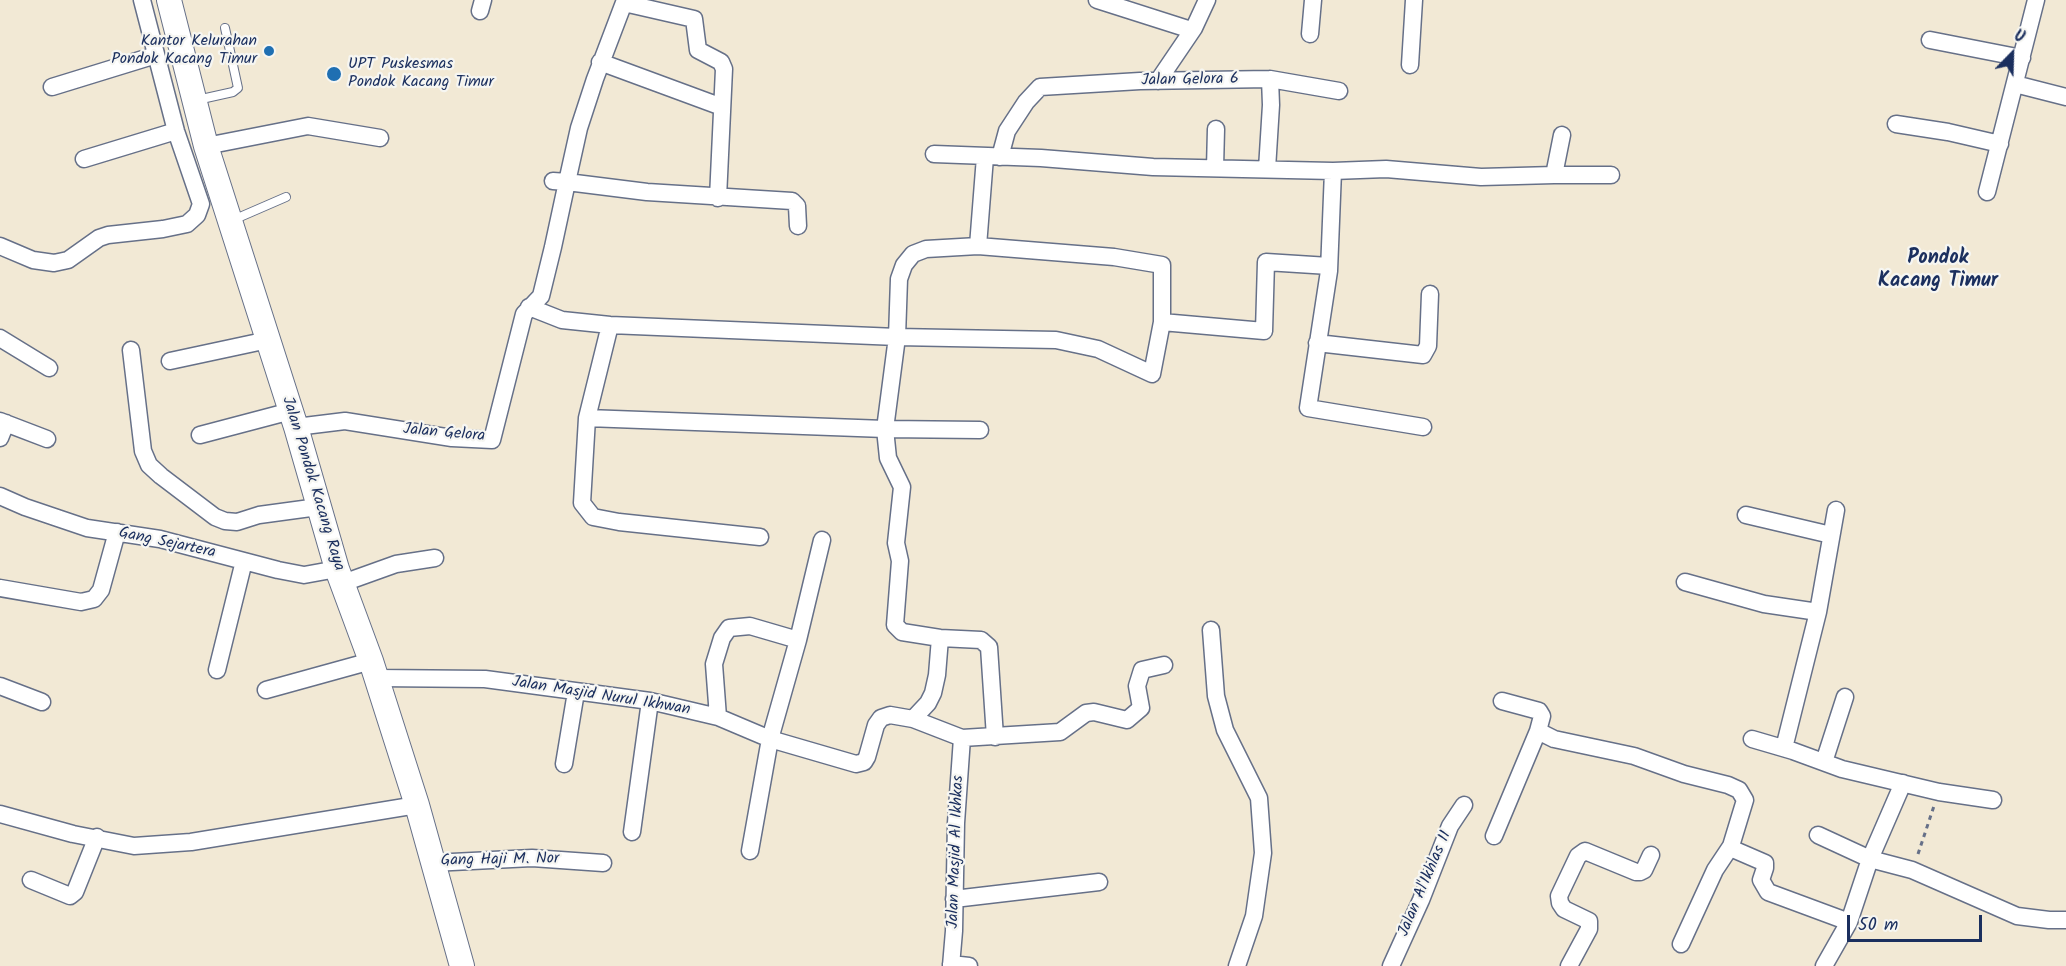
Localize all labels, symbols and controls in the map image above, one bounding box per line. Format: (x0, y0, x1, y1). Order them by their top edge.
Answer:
north arrow (1982, 24, 2042, 84)
text: U (2010, 24, 2028, 50)
place label: Kantor Kelurahan Pondok Kacang Timur (111, 32, 257, 70)
marker: Kantor Kelurahan Pondok Kacang Timur (262, 44, 276, 58)
place label: UPT Puskesmas Pondok Kacang Timur (348, 55, 494, 93)
marker: UPT Puskesmas Pondok Kacang Timur (325, 65, 343, 83)
street label: Jalan Gelora 6 (1141, 71, 1239, 91)
district label: Pondok Kacang Timur (1878, 248, 1998, 295)
street label: Jalan Pondok Kacang Raya (276, 395, 348, 573)
street label: Jalan Gelora (402, 421, 486, 447)
street label: Gang Sejartera (117, 524, 217, 564)
street label: Jalan Masjid Nurul Ikhwan (510, 673, 692, 721)
street label: Jalan Masjid Al Ikhkas (945, 775, 969, 929)
street label: Jalan Al'Ikhlas II (1395, 828, 1457, 940)
street label: Gang Haji M. Nor (441, 850, 559, 872)
scale bar (1850, 903, 1985, 941)
text: 50 m (1858, 911, 1898, 940)

